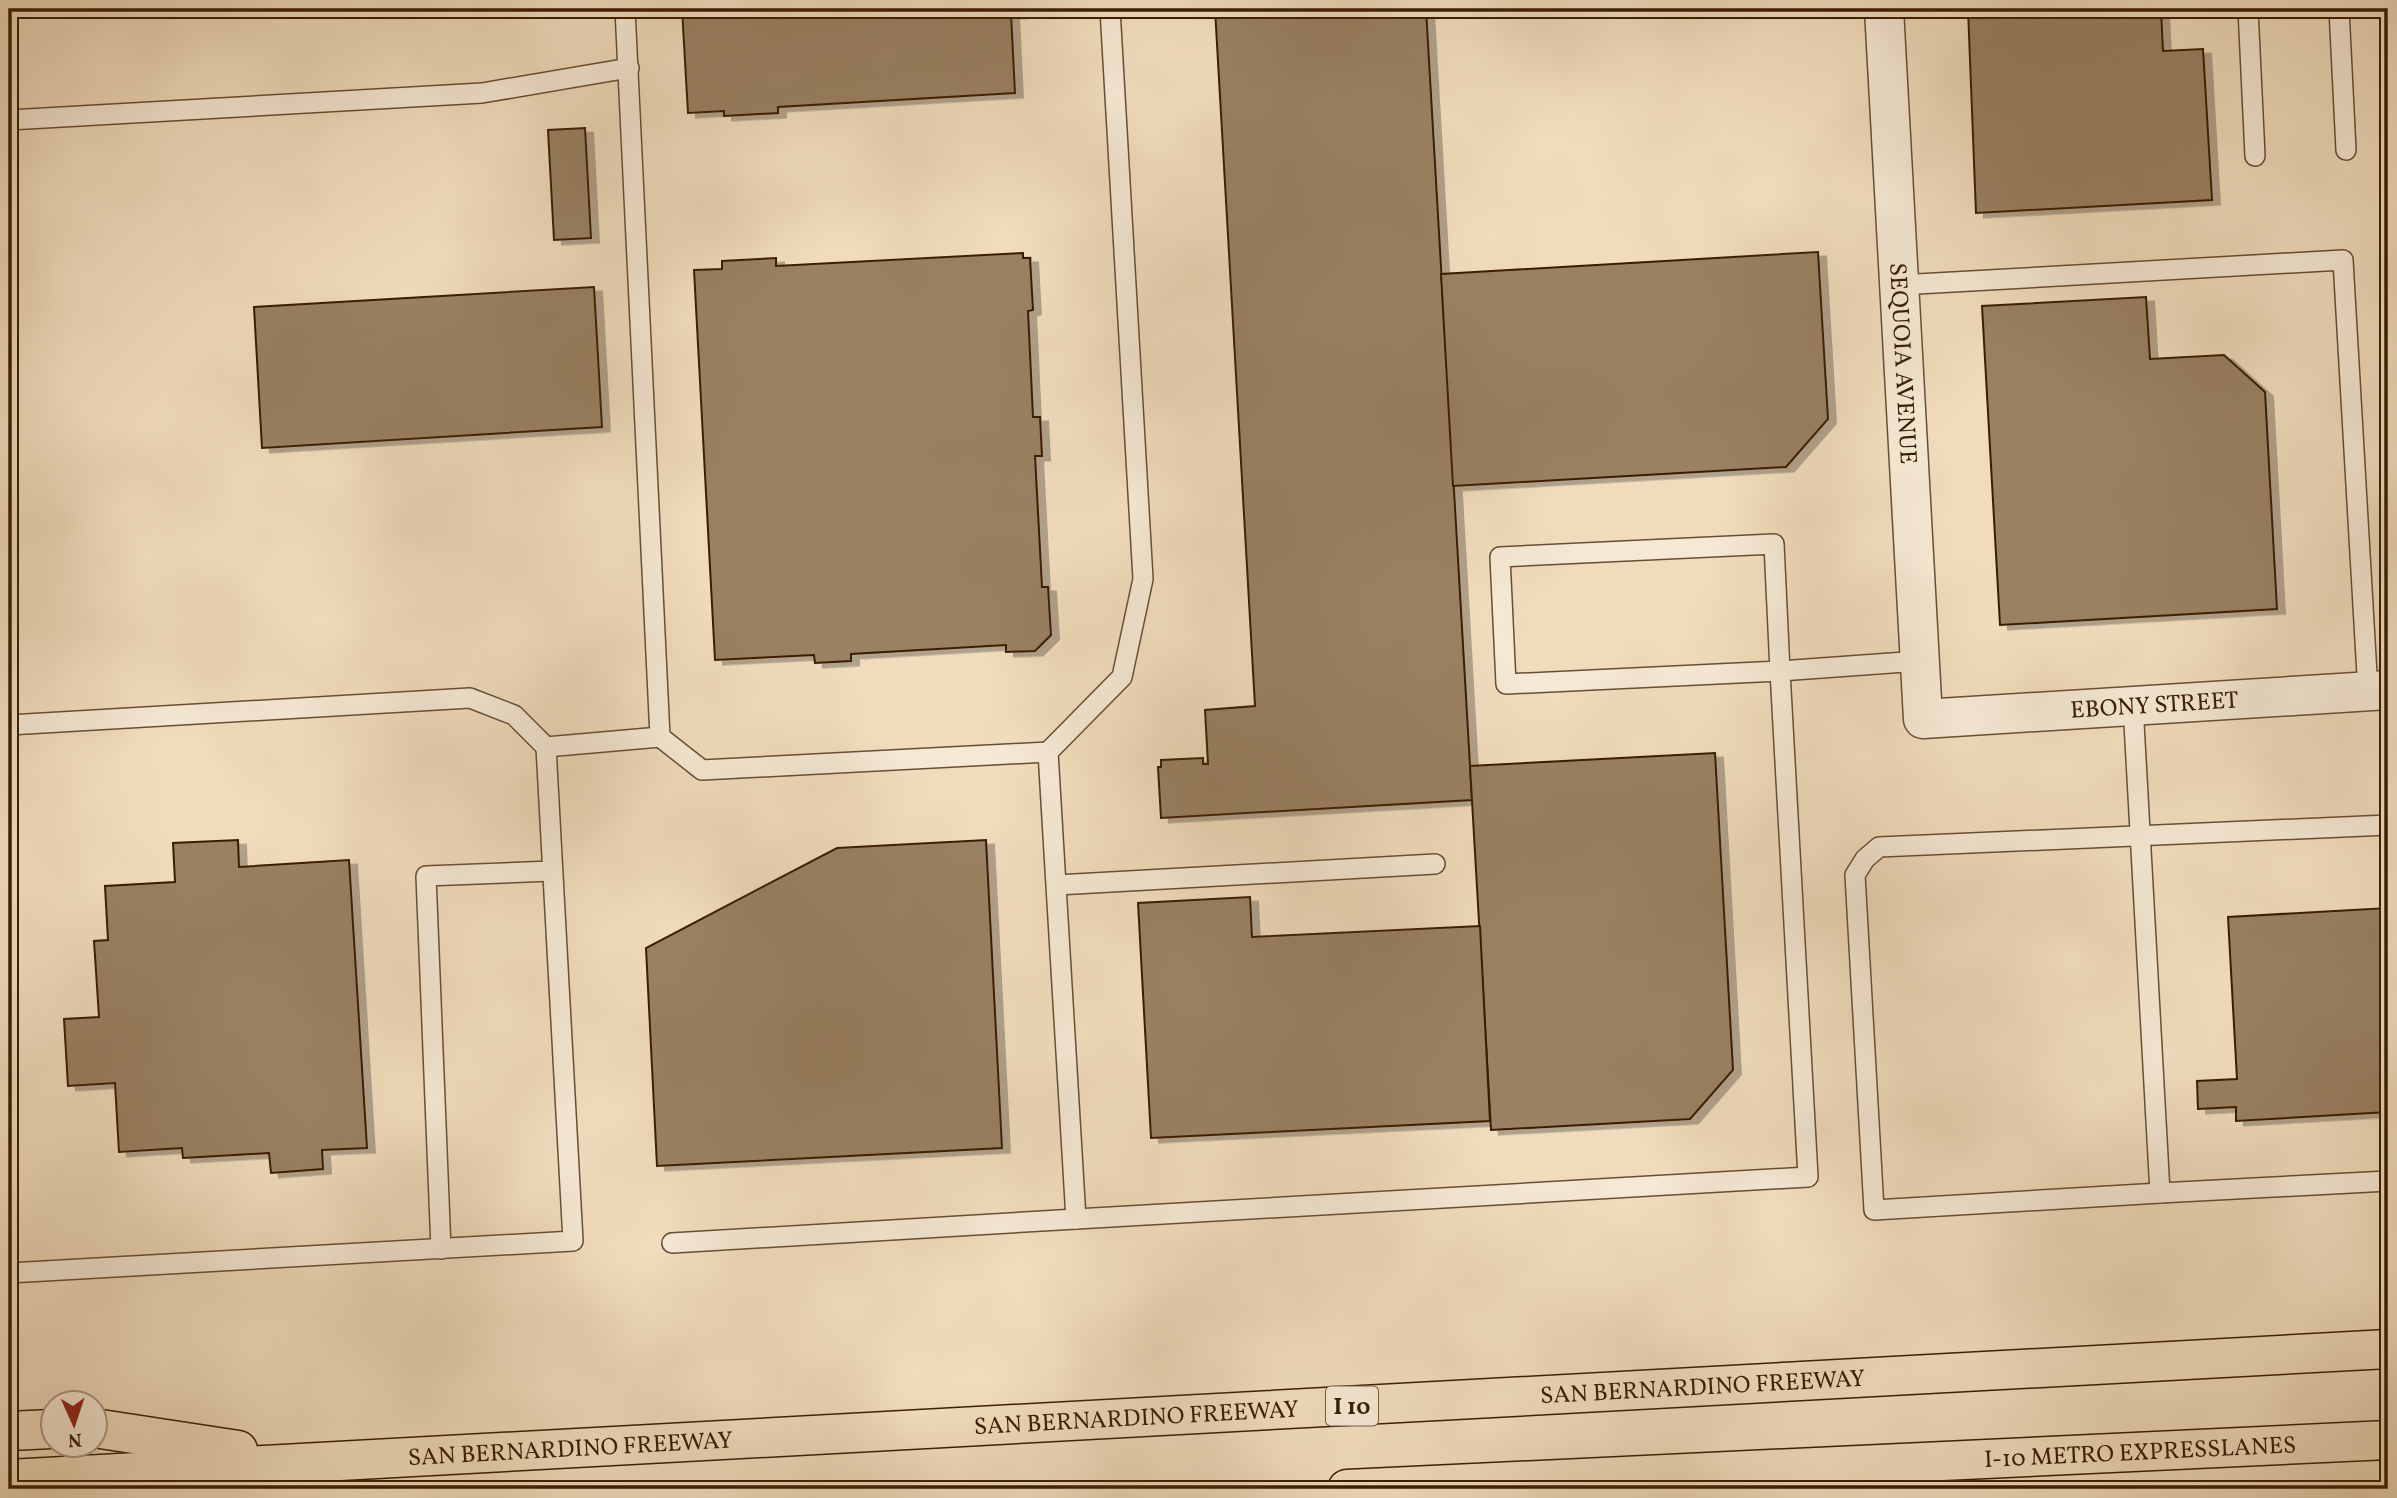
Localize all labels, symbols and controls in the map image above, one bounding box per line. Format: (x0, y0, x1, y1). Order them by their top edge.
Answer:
street label: SEQUOIA AVENUE (1879, 262, 1924, 465)
street label: EBONY STREET (2069, 684, 2240, 729)
street label: SAN BERNARDINO FREEWAY (1539, 1363, 1866, 1414)
road number: I 10 (1326, 1386, 1378, 1426)
north arrow (38, 1390, 108, 1460)
street label: SAN BERNARDINO FREEWAY (973, 1394, 1300, 1445)
street label: SAN BERNARDINO FREEWAY (407, 1424, 734, 1476)
text: N (67, 1426, 82, 1452)
street label: I-10 METRO EXPRESSLANES (1983, 1429, 2297, 1478)

